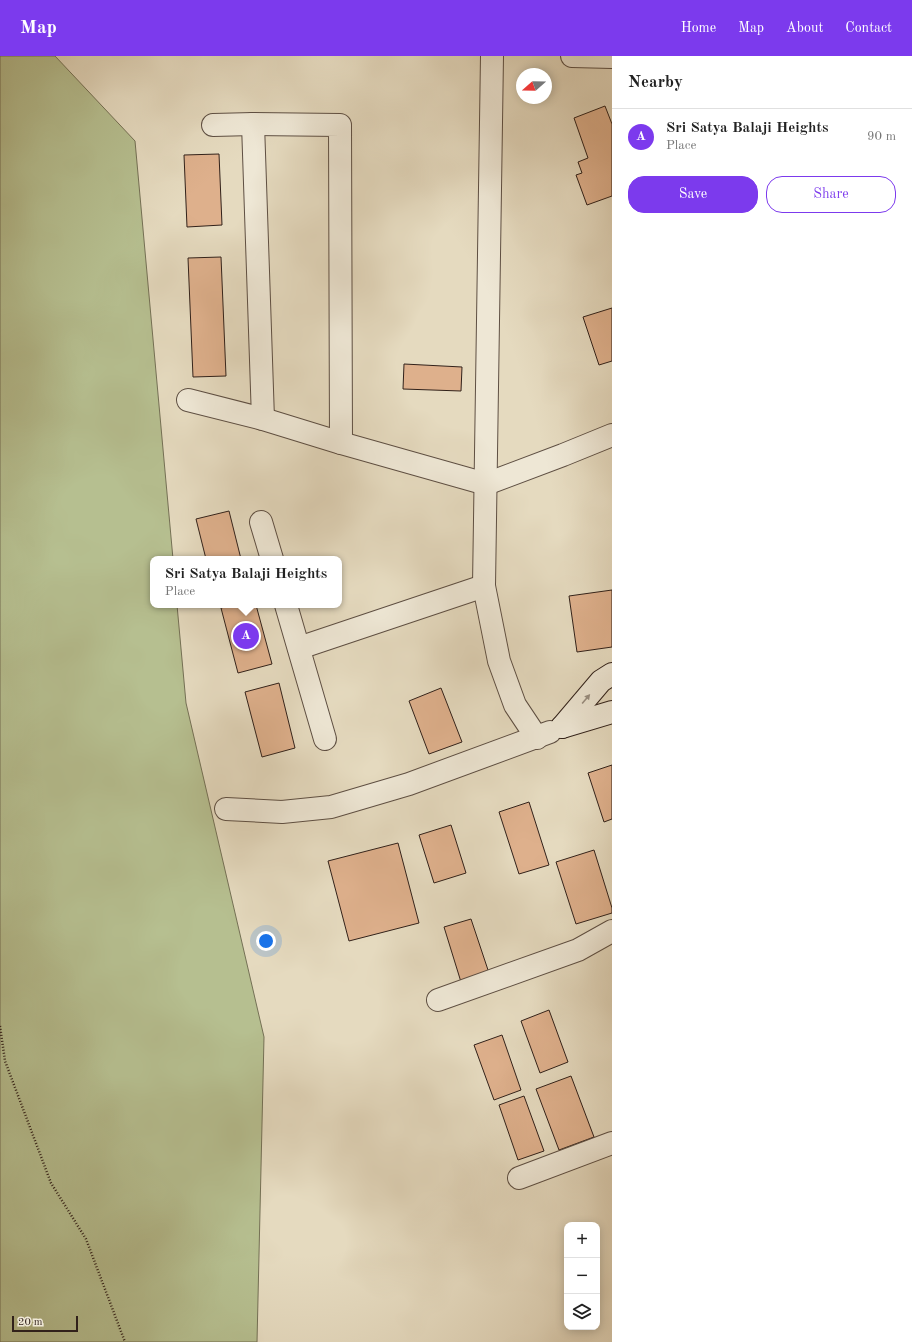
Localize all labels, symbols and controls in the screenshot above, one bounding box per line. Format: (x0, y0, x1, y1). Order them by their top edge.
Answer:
text: Map (20, 19, 57, 38)
text: Home (681, 21, 716, 35)
text: Map (738, 21, 764, 35)
text: About (786, 21, 823, 35)
text: Contact (845, 21, 892, 35)
north arrow (516, 68, 552, 104)
text: Nearby (628, 74, 683, 91)
text: Sri Satya Balaji Heights (666, 121, 828, 136)
text: A (636, 130, 646, 143)
text: 90 m (867, 130, 896, 143)
text: Place (666, 139, 696, 152)
button: Save (628, 176, 758, 213)
button: Share (766, 176, 896, 213)
popup (150, 556, 342, 608)
text: Sri Satya Balaji Heights (165, 567, 327, 582)
text: Place (165, 585, 195, 598)
pin: A (233, 621, 259, 651)
one-way arrow (581, 694, 590, 705)
your location (256, 931, 276, 951)
map controls (564, 1222, 600, 1330)
button: + (564, 1222, 600, 1258)
button: − (564, 1258, 600, 1294)
button: layers (564, 1294, 600, 1330)
scale bar (12, 1314, 78, 1333)
text: 20 m (18, 1317, 43, 1328)

